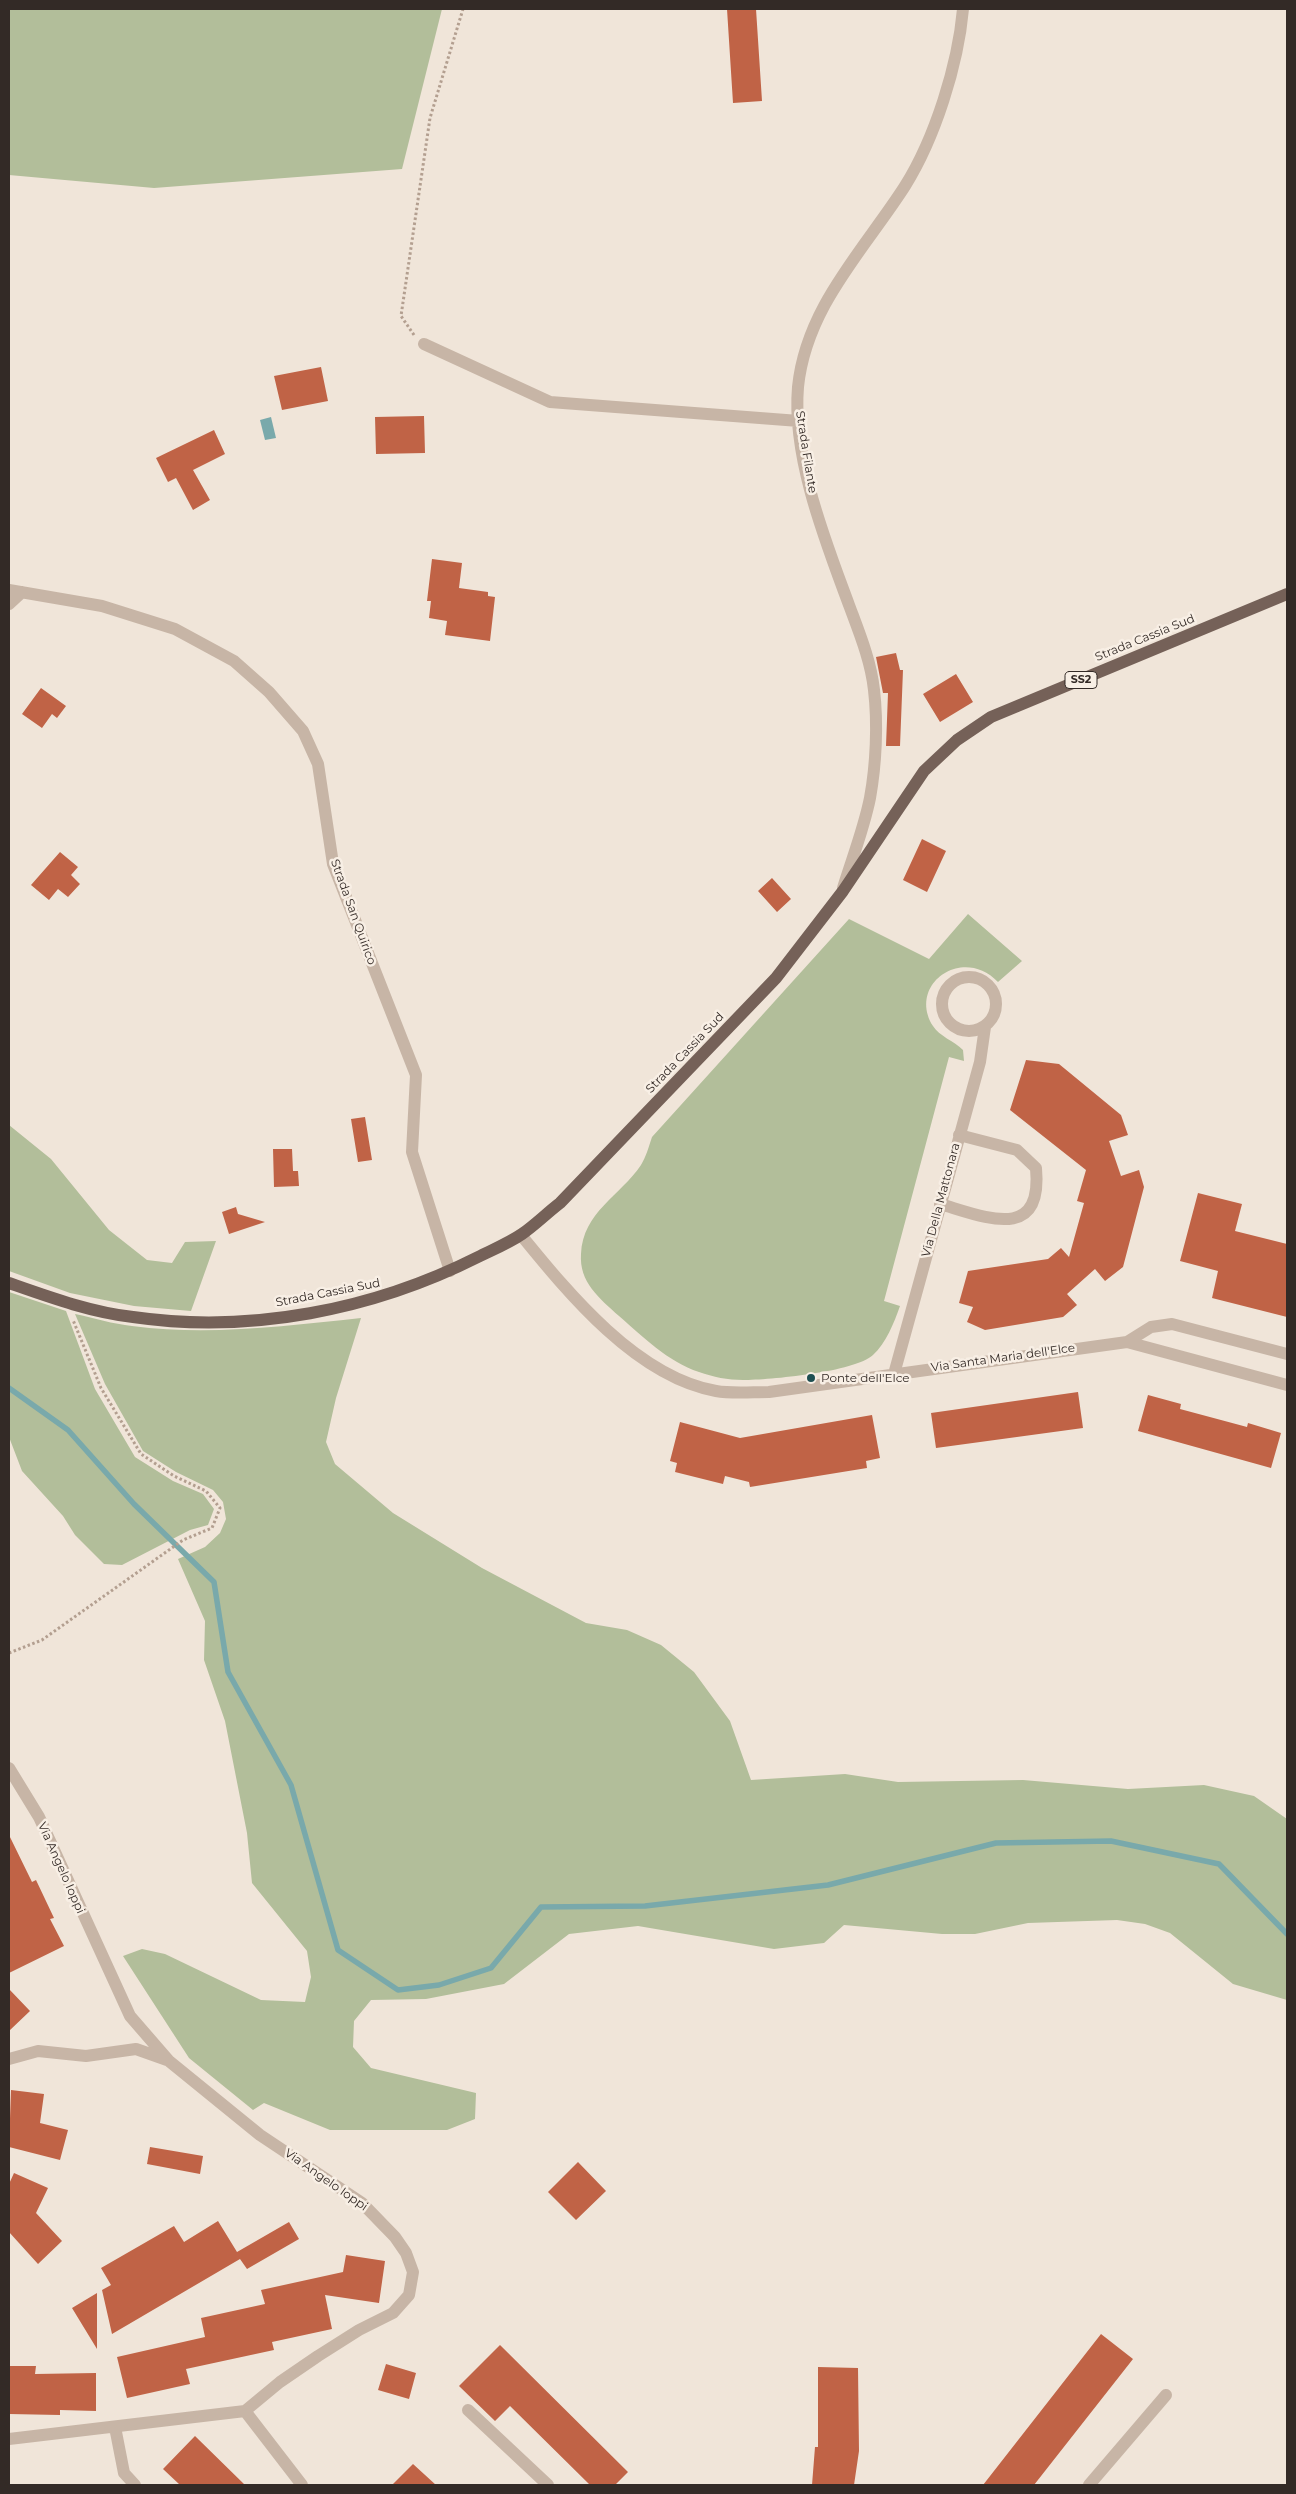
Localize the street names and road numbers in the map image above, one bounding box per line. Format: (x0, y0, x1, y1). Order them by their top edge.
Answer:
street label: Strada Filante (792, 410, 820, 494)
street label: Strada Cassia Sud (1093, 611, 1197, 665)
road number: SS2 (1065, 672, 1097, 688)
street label: Strada San Quirico (327, 857, 379, 967)
street label: Strada Cassia Sud (643, 1010, 727, 1096)
street label: Via Della Mattonara (919, 1141, 963, 1259)
street label: Strada Cassia Sud (274, 1276, 382, 1310)
street label: Via Santa Maria dell'Elce (930, 1341, 1076, 1375)
street label: Via Angelo Ioppi (34, 1820, 88, 1916)
street label: Via Angelo Ioppi (282, 2146, 370, 2214)

